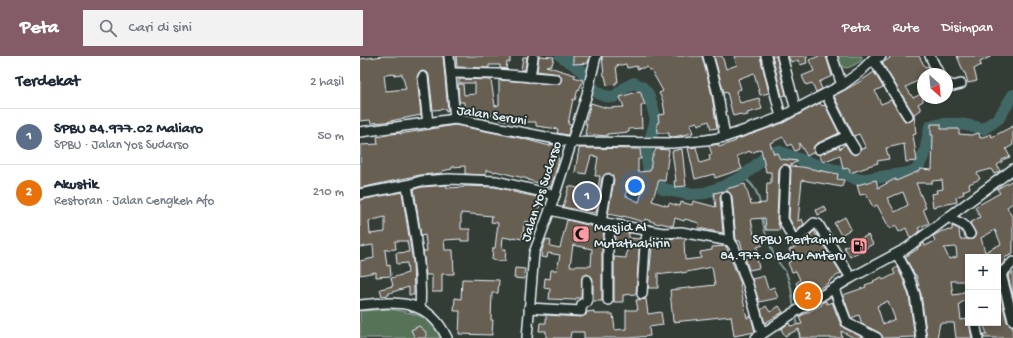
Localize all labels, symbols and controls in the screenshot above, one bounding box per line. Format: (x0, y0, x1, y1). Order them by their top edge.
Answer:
search box (83, 10, 363, 46)
text: Peta (20, 17, 59, 40)
icon: search (97, 17, 119, 39)
text: Cari di sini (129, 19, 192, 37)
text: Peta (842, 20, 871, 37)
text: Rute (893, 20, 919, 37)
text: Disimpan (941, 20, 993, 37)
north arrow (917, 68, 953, 104)
text: Terdekat (16, 72, 80, 92)
text: 2 hasil (310, 75, 344, 90)
street label: Jalan Seruni (455, 103, 528, 130)
text: SPBU 84.977.02 Maliaro (54, 120, 203, 138)
text: 1 (26, 129, 32, 144)
text: 50 m (317, 129, 344, 144)
text: SPBU · Jalan Yos Sudarso (54, 138, 189, 153)
street label: Jalan Yos Sudarso (518, 139, 567, 244)
text: Akustik (54, 176, 98, 194)
your location (625, 176, 645, 196)
pin: 1 (574, 181, 600, 211)
text: 2 (26, 185, 32, 200)
text: 210 m (313, 185, 344, 200)
text: Restoran · Jalan Cengkeh Afo (54, 194, 214, 209)
place label: Masjid Al Mutathahirin (594, 220, 670, 253)
mosque icon: Masjid Al Mutathahirin (571, 224, 591, 244)
place label: SPBU Pertamina 84.977.0 Batu Anteru (720, 232, 847, 265)
fuel station icon: SPBU Pertamina 84.977.0 Batu Anteru (849, 236, 869, 256)
map controls (965, 254, 1001, 326)
button: + (965, 254, 1001, 290)
pin: 2 (795, 281, 821, 311)
button: − (965, 290, 1001, 326)

